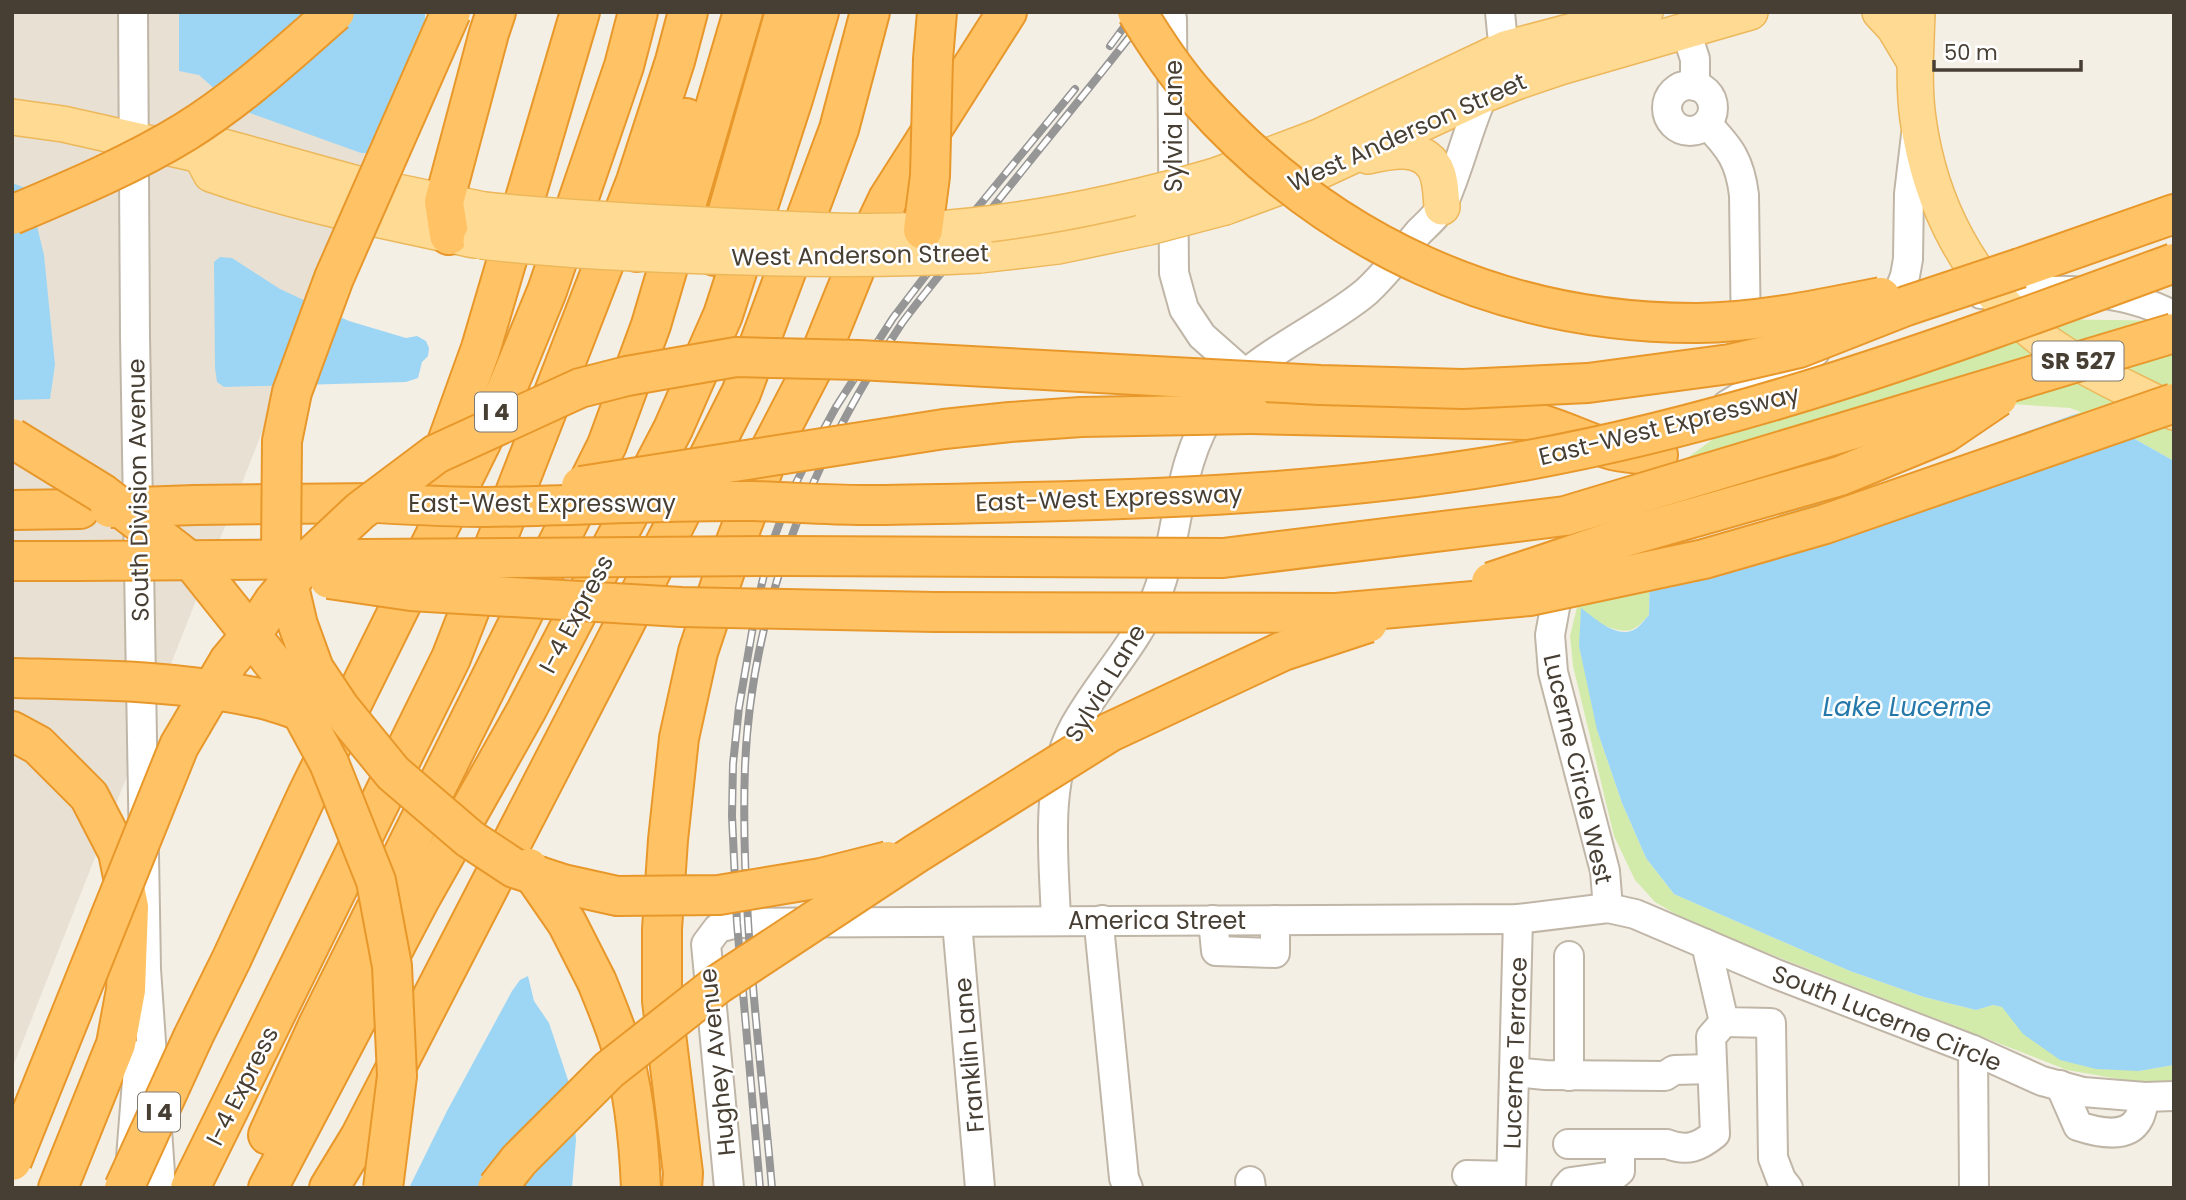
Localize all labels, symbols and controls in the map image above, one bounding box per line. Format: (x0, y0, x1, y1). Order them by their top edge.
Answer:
scale bar (1934, 28, 2081, 72)
text: 50 m (1944, 38, 1998, 67)
street label: Sylvia Lane (1157, 60, 1190, 192)
street label: West Anderson Street (1283, 65, 1531, 199)
street label: West Anderson Street (731, 236, 989, 274)
road number: SR 527 (2032, 342, 2124, 380)
street label: South Division Avenue (119, 358, 157, 622)
street label: East-West Expressway (1535, 377, 1803, 473)
road number: I 4 (475, 392, 517, 432)
street label: East-West Expressway (975, 477, 1244, 519)
street label: East-West Expressway (408, 487, 676, 520)
street label: I-4 Express (531, 549, 621, 679)
street label: Sylvia Lane (1057, 618, 1153, 748)
street label: Lucerne Circle West (1535, 651, 1621, 887)
water label: Lake Lucerne (1823, 689, 1991, 725)
street label: America Street (1068, 904, 1246, 937)
street label: Lucerne Terrace (1495, 956, 1535, 1150)
street label: South Lucerne Circle (1767, 957, 2007, 1079)
street label: Hughey Avenue (691, 967, 743, 1157)
street label: Franklin Lane (946, 976, 992, 1134)
street label: I-4 Express (198, 1021, 286, 1151)
road number: I 4 (138, 1092, 180, 1132)

